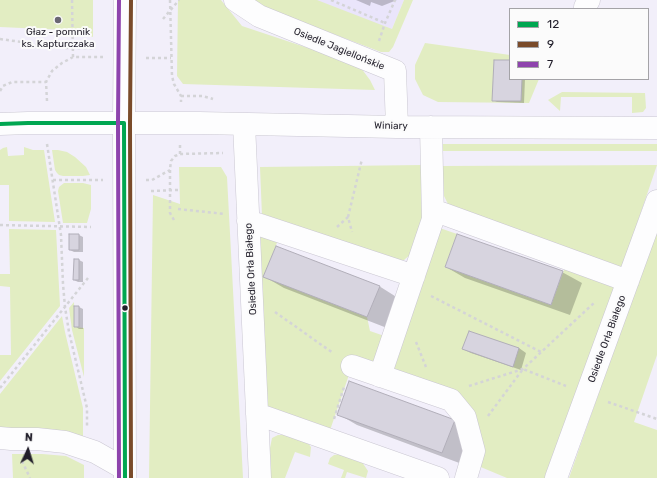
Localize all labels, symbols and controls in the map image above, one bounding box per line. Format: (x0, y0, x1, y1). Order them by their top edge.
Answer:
legend (509, 8, 649, 80)
marker: Głaz - pomnik ks. Kapturczaka (53, 15, 63, 25)
text: 12 (547, 17, 559, 31)
street label: Osiedle Jagiellońskie (292, 25, 386, 73)
place label: Głaz - pomnik ks. Kapturczaka (22, 26, 94, 50)
text: 9 (547, 37, 554, 51)
text: 7 (547, 57, 553, 71)
street label: Winiary (374, 120, 408, 132)
street label: Osiedle Orła Białego (243, 223, 259, 315)
street label: Osiedle Orła Białego (586, 294, 628, 384)
unlabelled marker (120, 303, 130, 313)
north arrow (8, 430, 48, 470)
text: N (24, 431, 33, 444)

